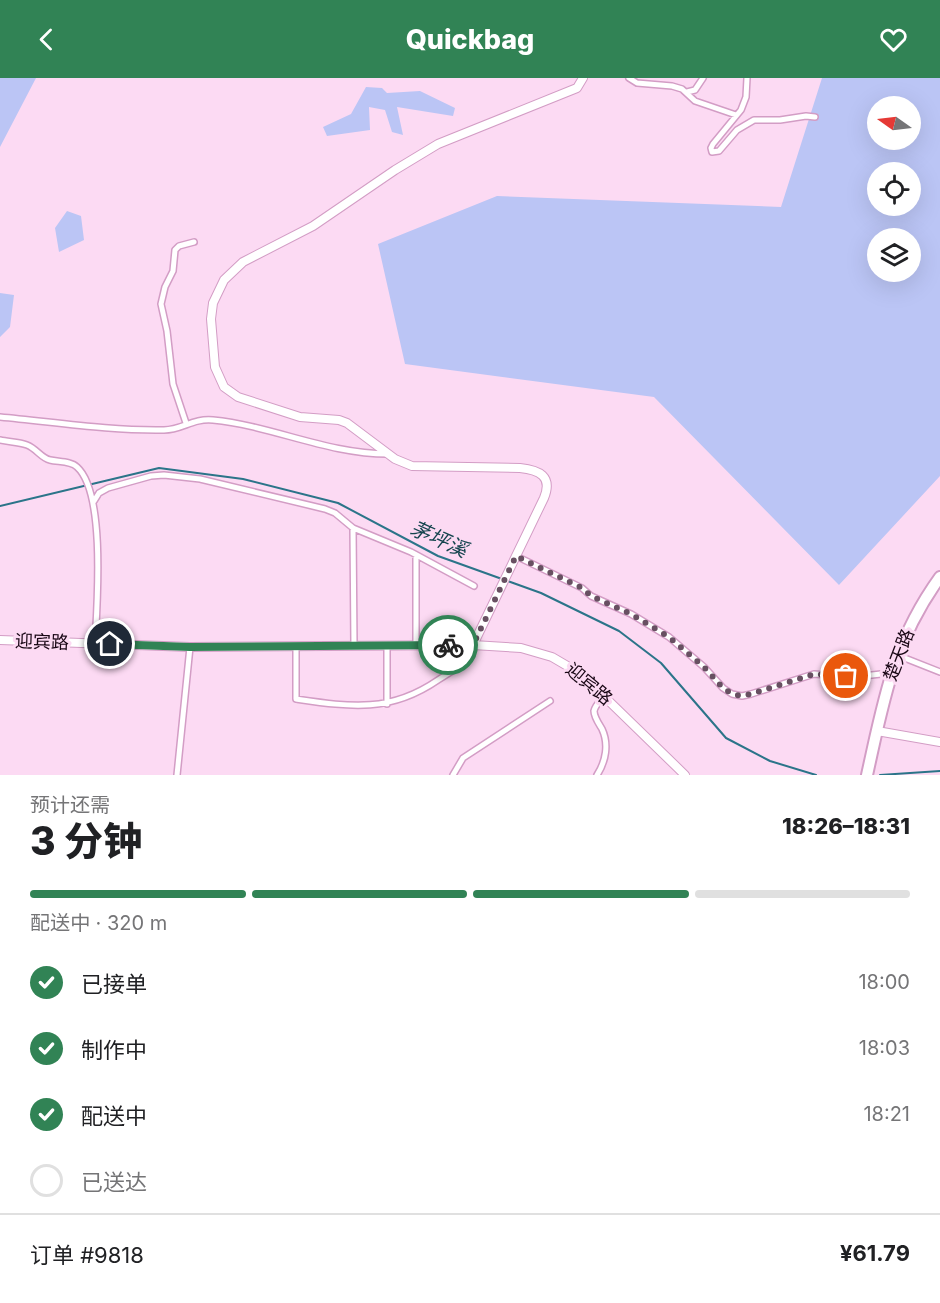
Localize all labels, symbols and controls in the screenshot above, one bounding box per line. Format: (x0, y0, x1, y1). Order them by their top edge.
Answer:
icon: back (30, 23, 63, 56)
text: Quickbag (406, 23, 534, 56)
icon: heart (877, 23, 910, 56)
north arrow (867, 96, 921, 150)
map controls (867, 96, 921, 282)
button: locate (867, 162, 921, 216)
button: layers (867, 228, 921, 282)
water label: 茅坪溪 (407, 516, 473, 563)
courier (418, 615, 478, 675)
pin (84, 618, 135, 669)
street label: 楚天路 (879, 626, 918, 684)
icon: home (93, 627, 126, 660)
icon: bike (432, 629, 465, 662)
street label: 迎宾路 (15, 630, 69, 653)
pin (820, 650, 871, 701)
street label: 迎宾路 (562, 658, 617, 709)
icon: bag (829, 659, 862, 692)
text: 预计还需 (30, 793, 110, 817)
text: 18:26–18:31 (782, 813, 910, 839)
text: 3 分钟 (30, 817, 142, 864)
text: 配送中 · 320 m (30, 911, 167, 935)
icon: check (30, 966, 63, 999)
text: 18:00 (858, 970, 910, 994)
text: 已接单 (81, 971, 147, 997)
icon: check (30, 1032, 63, 1065)
text: 18:03 (859, 1036, 910, 1060)
text: 制作中 (81, 1037, 147, 1063)
icon: check (30, 1098, 63, 1131)
text: 18:21 (863, 1102, 910, 1126)
text: 配送中 (81, 1103, 147, 1129)
text: 已送达 (81, 1169, 147, 1195)
text: ¥61.79 (840, 1240, 910, 1266)
text: 订单 #9818 (30, 1242, 144, 1268)

